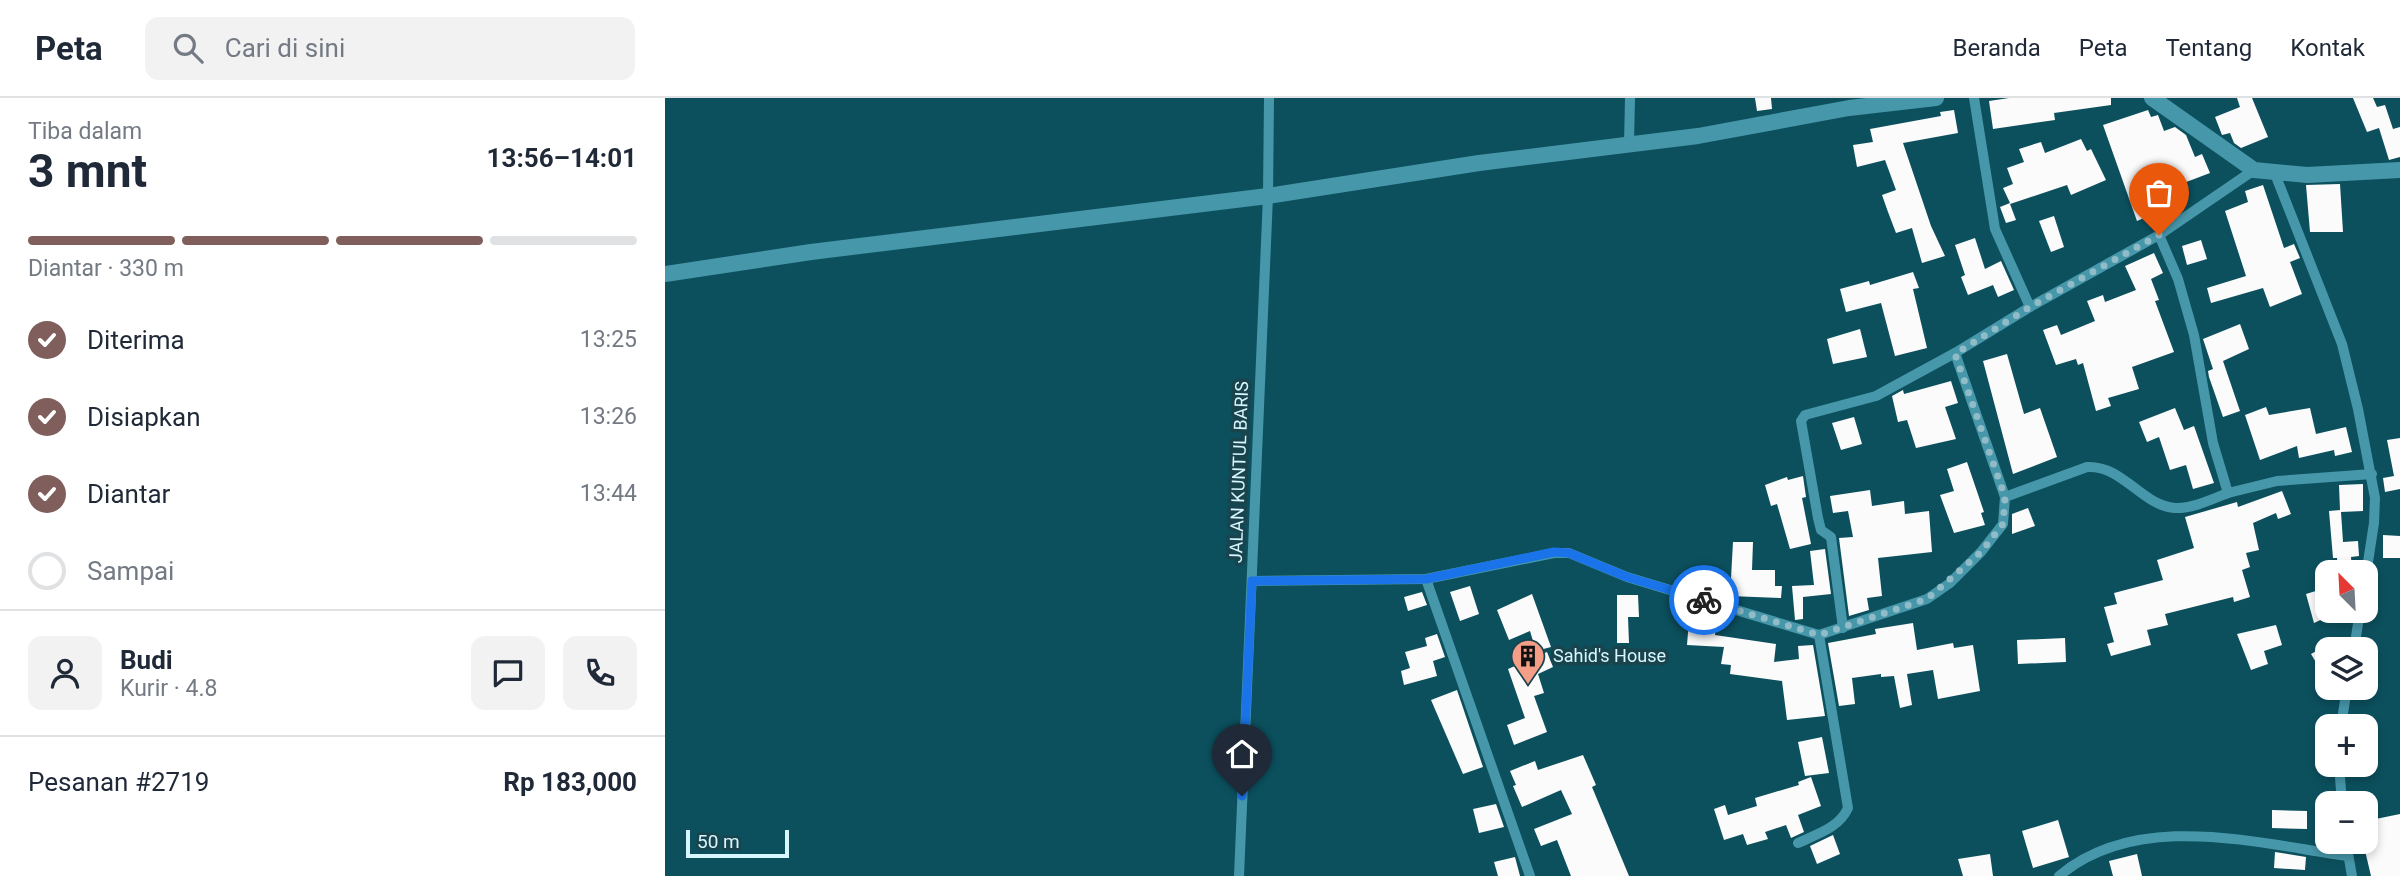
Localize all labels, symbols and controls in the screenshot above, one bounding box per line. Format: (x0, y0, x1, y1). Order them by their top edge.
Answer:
search box (145, 17, 635, 80)
text: Peta (35, 29, 103, 68)
icon: search (169, 29, 207, 67)
text: Cari di sini (225, 33, 345, 63)
text: Beranda (1953, 34, 2041, 62)
text: Peta (2079, 34, 2127, 62)
text: Tentang (2165, 34, 2252, 62)
text: Kontak (2290, 34, 2365, 62)
text: Tiba dalam (28, 118, 142, 145)
text: 13:56–14:01 (487, 143, 637, 173)
text: 3 mnt (28, 144, 147, 198)
pin (2129, 163, 2189, 235)
icon: bag (2140, 174, 2178, 212)
text: Diantar · 330 m (28, 255, 184, 282)
icon: check (28, 321, 66, 359)
text: Diterima (87, 325, 185, 355)
text: 13:25 (580, 326, 637, 353)
street label: JALAN KUNTUL BARIS (1225, 380, 1252, 563)
icon: check (28, 398, 66, 436)
text: Disiapkan (87, 402, 201, 432)
text: 13:26 (580, 403, 637, 430)
icon: check (28, 475, 66, 513)
text: Diantar (87, 479, 170, 509)
text: 13:44 (580, 480, 637, 507)
text: Sampai (87, 556, 174, 586)
north arrow (2315, 560, 2378, 623)
map controls (2315, 560, 2378, 854)
courier (1669, 565, 1739, 635)
icon: bike (1685, 581, 1723, 619)
button: person (28, 636, 102, 710)
button: chat (471, 636, 545, 710)
button: phone (563, 636, 637, 710)
building icon: Sahid's House (1509, 637, 1547, 686)
button: layers (2315, 637, 2378, 700)
text: Budi (120, 645, 173, 675)
place label: Sahid's House (1553, 645, 1666, 666)
text: Kurir · 4.8 (120, 675, 217, 702)
button: + (2315, 714, 2378, 777)
pin (1212, 724, 1272, 796)
icon: home (1223, 735, 1261, 773)
text: Pesanan #2719 (28, 767, 209, 797)
text: Rp 183,000 (503, 767, 637, 797)
button: − (2315, 791, 2378, 854)
scale bar (686, 827, 789, 859)
text: 50 m (697, 830, 740, 853)

